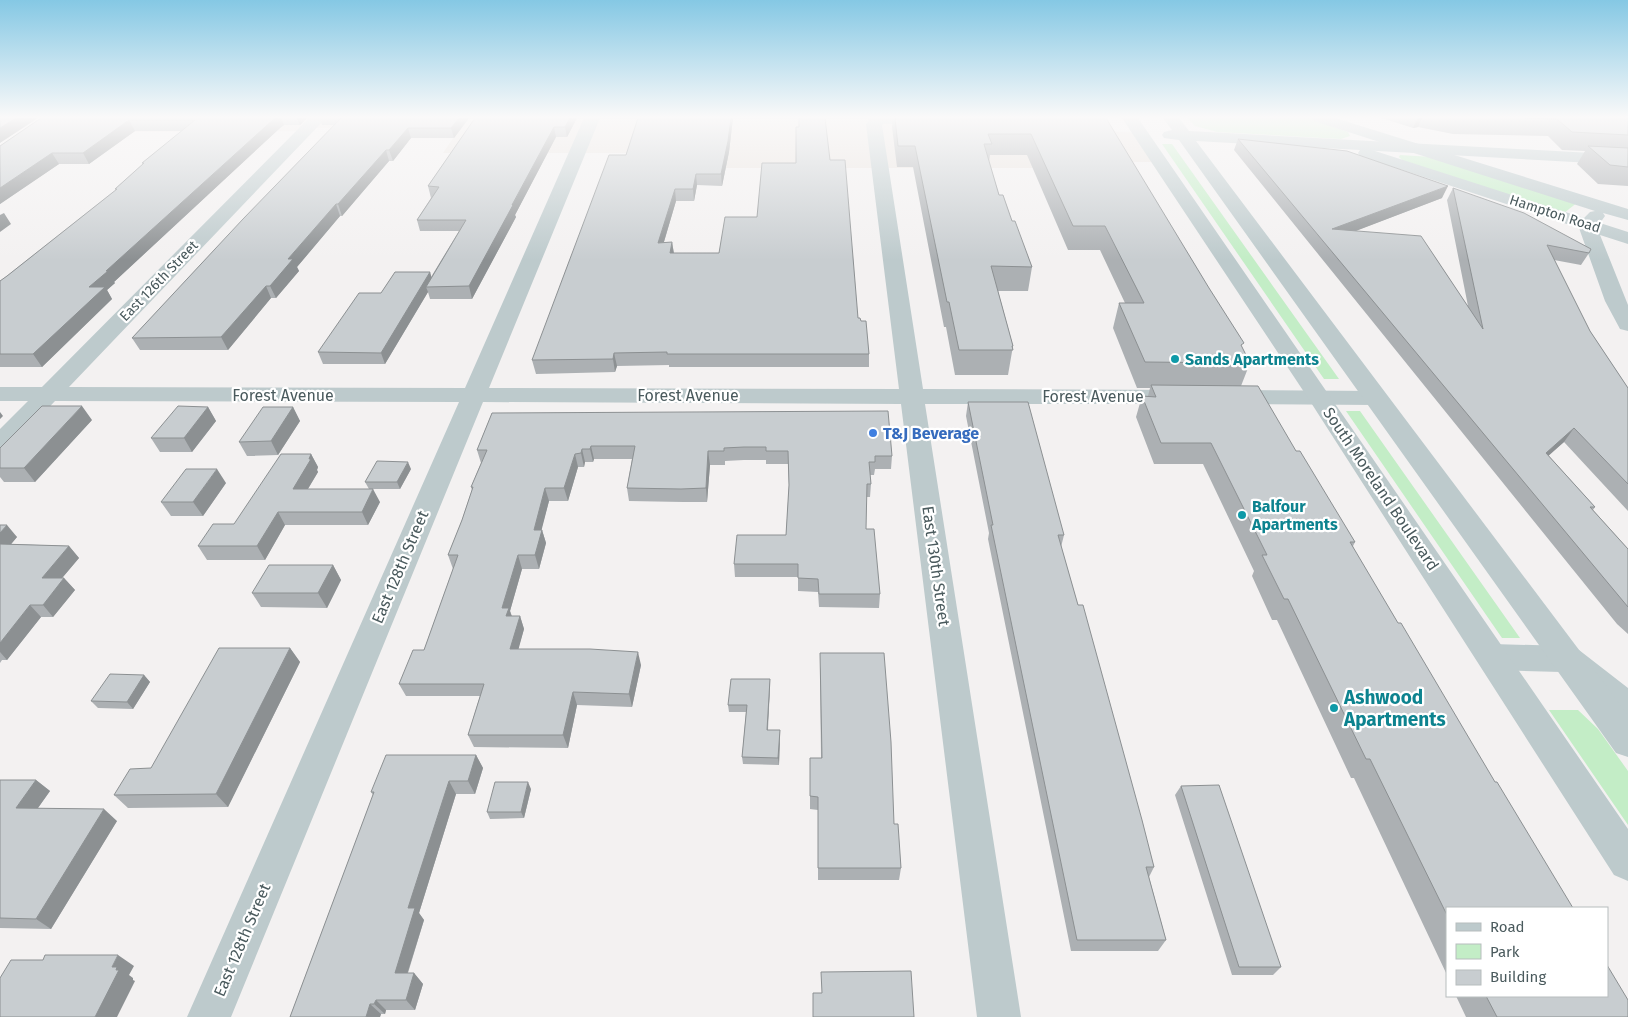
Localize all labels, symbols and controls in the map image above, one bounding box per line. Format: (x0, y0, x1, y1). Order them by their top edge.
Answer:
street label: Hampton Road (1507, 191, 1603, 237)
street label: East 126th Street (116, 236, 202, 325)
place label: Sands Apartments (1185, 350, 1319, 369)
marker: Sands Apartments (1169, 353, 1181, 365)
street label: Forest Avenue (232, 386, 334, 405)
street label: Forest Avenue (637, 386, 739, 405)
street label: Forest Avenue (1042, 387, 1144, 406)
street label: South Moreland Boulevard (1319, 404, 1443, 574)
place label: T&J Beverage (883, 424, 979, 443)
marker: T&J Beverage (867, 427, 879, 439)
place label: Balfour Apartments (1251, 497, 1338, 534)
street label: East 130th Street (918, 505, 954, 627)
street label: East 128th Street (368, 507, 432, 626)
marker: Balfour Apartments (1236, 509, 1248, 521)
place label: Ashwood Apartments (1343, 686, 1446, 731)
marker: Ashwood Apartments (1328, 702, 1340, 714)
street label: East 128th Street (210, 880, 274, 999)
legend (1446, 907, 1608, 997)
text: Road (1490, 918, 1525, 936)
text: Park (1490, 943, 1520, 961)
text: Building (1490, 968, 1546, 986)

